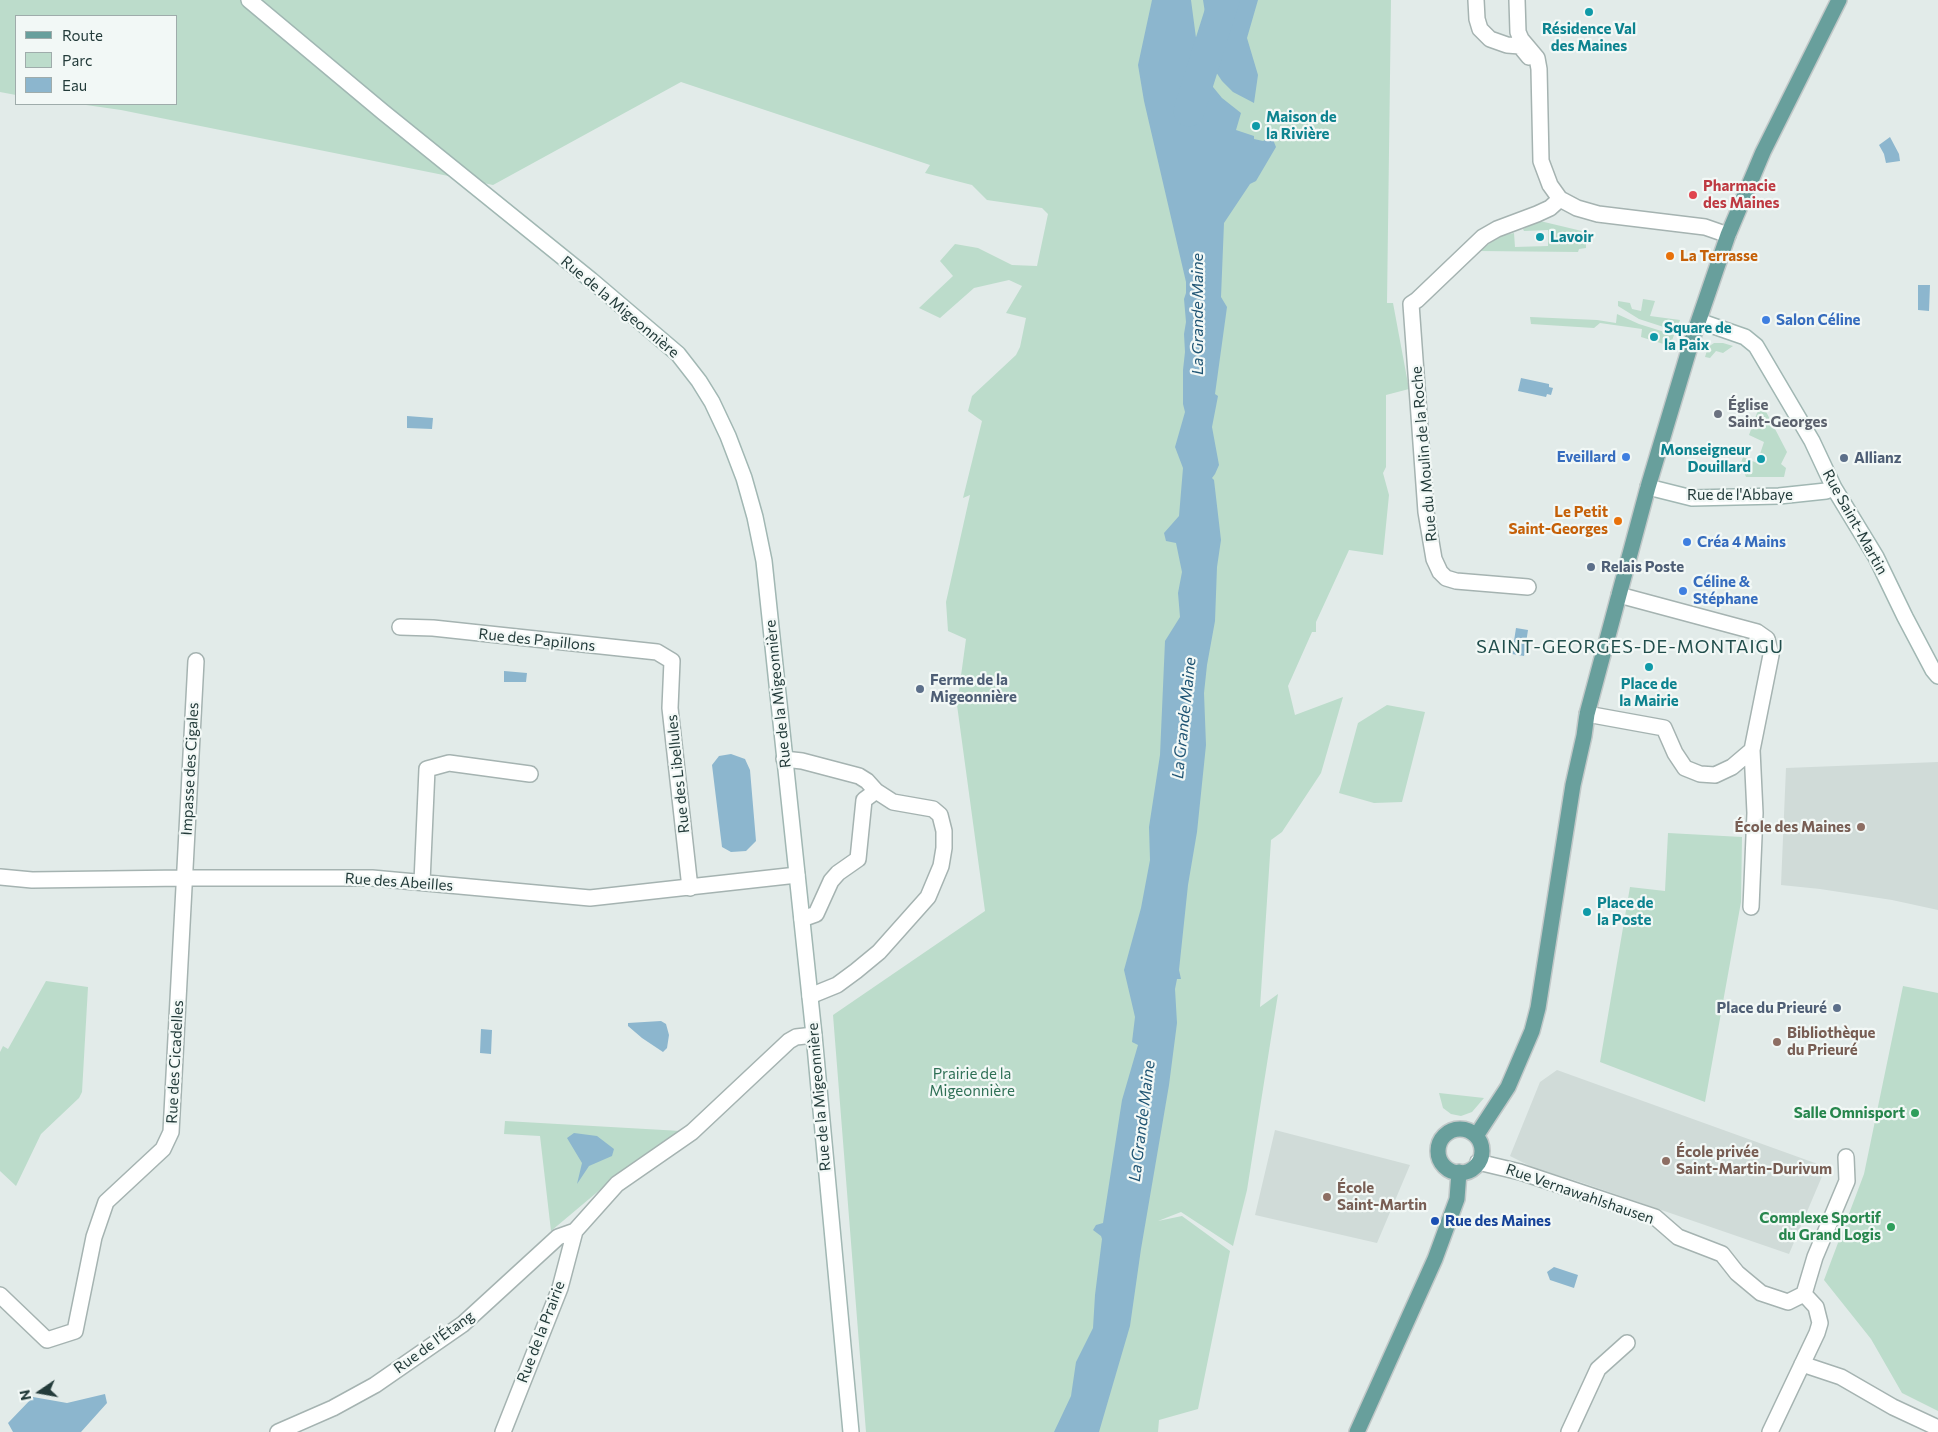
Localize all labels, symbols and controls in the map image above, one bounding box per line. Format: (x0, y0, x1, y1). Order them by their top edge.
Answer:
marker: Résidence Val des Maines (1583, 6, 1595, 18)
legend (15, 15, 178, 105)
place label: Résidence Val des Maines (1542, 20, 1636, 55)
text: Route (62, 26, 103, 44)
text: Parc (62, 51, 92, 69)
text: Eau (62, 76, 87, 94)
place label: Maison de la Rivière (1266, 108, 1337, 143)
marker: Maison de la Rivière (1250, 120, 1262, 132)
place label: Pharmacie des Maines (1703, 177, 1779, 212)
marker: Pharmacie des Maines (1687, 189, 1699, 201)
place label: Lavoir (1550, 228, 1594, 246)
marker: Lavoir (1534, 231, 1546, 243)
place label: La Terrasse (1680, 247, 1758, 265)
marker: La Terrasse (1664, 250, 1676, 262)
street label: Rue de la Migeonnière (557, 252, 683, 362)
water label: La Grande Maine (1188, 253, 1208, 375)
place label: Salon Céline (1776, 311, 1861, 329)
marker: Salon Céline (1760, 314, 1772, 326)
place label: Square de la Paix (1664, 319, 1732, 354)
marker: Square de la Paix (1648, 331, 1660, 343)
street label: Rue du Moulin de la Roche (1407, 365, 1441, 543)
place label: Église Saint-Georges (1728, 396, 1827, 431)
marker: Église Saint-Georges (1712, 408, 1724, 420)
place label: Monseigneur Douillard (1660, 441, 1751, 476)
place label: Eveillard (1557, 448, 1616, 466)
place label: Allianz (1854, 449, 1901, 467)
marker: Eveillard (1620, 451, 1632, 463)
marker: Allianz (1838, 452, 1850, 464)
marker: Monseigneur Douillard (1755, 453, 1767, 465)
street label: Rue Saint-Martin (1819, 466, 1891, 578)
street label: Rue de l'Abbaye (1687, 486, 1793, 504)
place label: Le Petit Saint-Georges (1509, 503, 1608, 538)
marker: Le Petit Saint-Georges (1612, 515, 1624, 527)
place label: Créa 4 Mains (1697, 533, 1786, 551)
marker: Créa 4 Mains (1681, 536, 1693, 548)
place label: Relais Poste (1601, 558, 1684, 576)
marker: Relais Poste (1585, 561, 1597, 573)
place label: Céline & Stéphane (1693, 573, 1758, 608)
marker: Céline & Stéphane (1677, 585, 1689, 597)
street label: Rue de la Migeonnière (761, 619, 795, 769)
street label: Rue des Papillons (478, 625, 596, 655)
district label: SAINT-GEORGES-DE-MONTAIGU (1473, 636, 1787, 658)
water label: La Grande Maine (1168, 656, 1200, 780)
marker: Place de la Mairie (1643, 661, 1655, 673)
place label: Ferme de la Migeonnière (930, 671, 1017, 706)
place label: Place de la Mairie (1619, 675, 1679, 710)
marker: Ferme de la Migeonnière (914, 683, 926, 695)
street label: Impasse des Cigales (178, 702, 202, 836)
street label: Rue des Libellules (663, 714, 693, 834)
place label: École des Maines (1734, 818, 1851, 836)
marker: École des Maines (1855, 821, 1867, 833)
street label: Rue des Abeilles (344, 869, 454, 895)
place label: Place de la Poste (1597, 894, 1653, 929)
marker: Place de la Poste (1581, 906, 1593, 918)
place label: Place du Prieuré (1717, 999, 1827, 1017)
street label: Rue des Cicadelles (163, 1000, 187, 1124)
marker: Place du Prieuré (1831, 1002, 1843, 1014)
street label: Rue de la Migeonnière (804, 1022, 834, 1172)
place label: Bibliothèque du Prieuré (1787, 1024, 1875, 1059)
marker: Bibliothèque du Prieuré (1771, 1036, 1783, 1048)
water label: La Grande Maine (1125, 1059, 1159, 1183)
park label: Prairie de la Migeonnière (929, 1065, 1015, 1100)
place label: Salle Omnisport (1794, 1104, 1905, 1122)
marker: Salle Omnisport (1909, 1107, 1921, 1119)
place label: École privée Saint-Martin-Durivum (1676, 1143, 1832, 1178)
marker: École privée Saint-Martin-Durivum (1660, 1155, 1672, 1167)
street label: Rue Vernawahlshausen (1503, 1160, 1657, 1228)
place label: École Saint-Martin (1337, 1179, 1427, 1214)
marker: École Saint-Martin (1321, 1191, 1333, 1203)
place label: Complexe Sportif du Grand Logis (1759, 1209, 1881, 1244)
place label: Rue des Maines (1445, 1212, 1551, 1230)
marker: Rue des Maines (1429, 1215, 1441, 1227)
marker: Complexe Sportif du Grand Logis (1885, 1221, 1897, 1233)
street label: Rue de la Prairie (513, 1278, 569, 1386)
street label: Rue de l'Étang (390, 1307, 478, 1377)
north arrow (15, 1367, 65, 1417)
text: N (15, 1388, 34, 1402)

